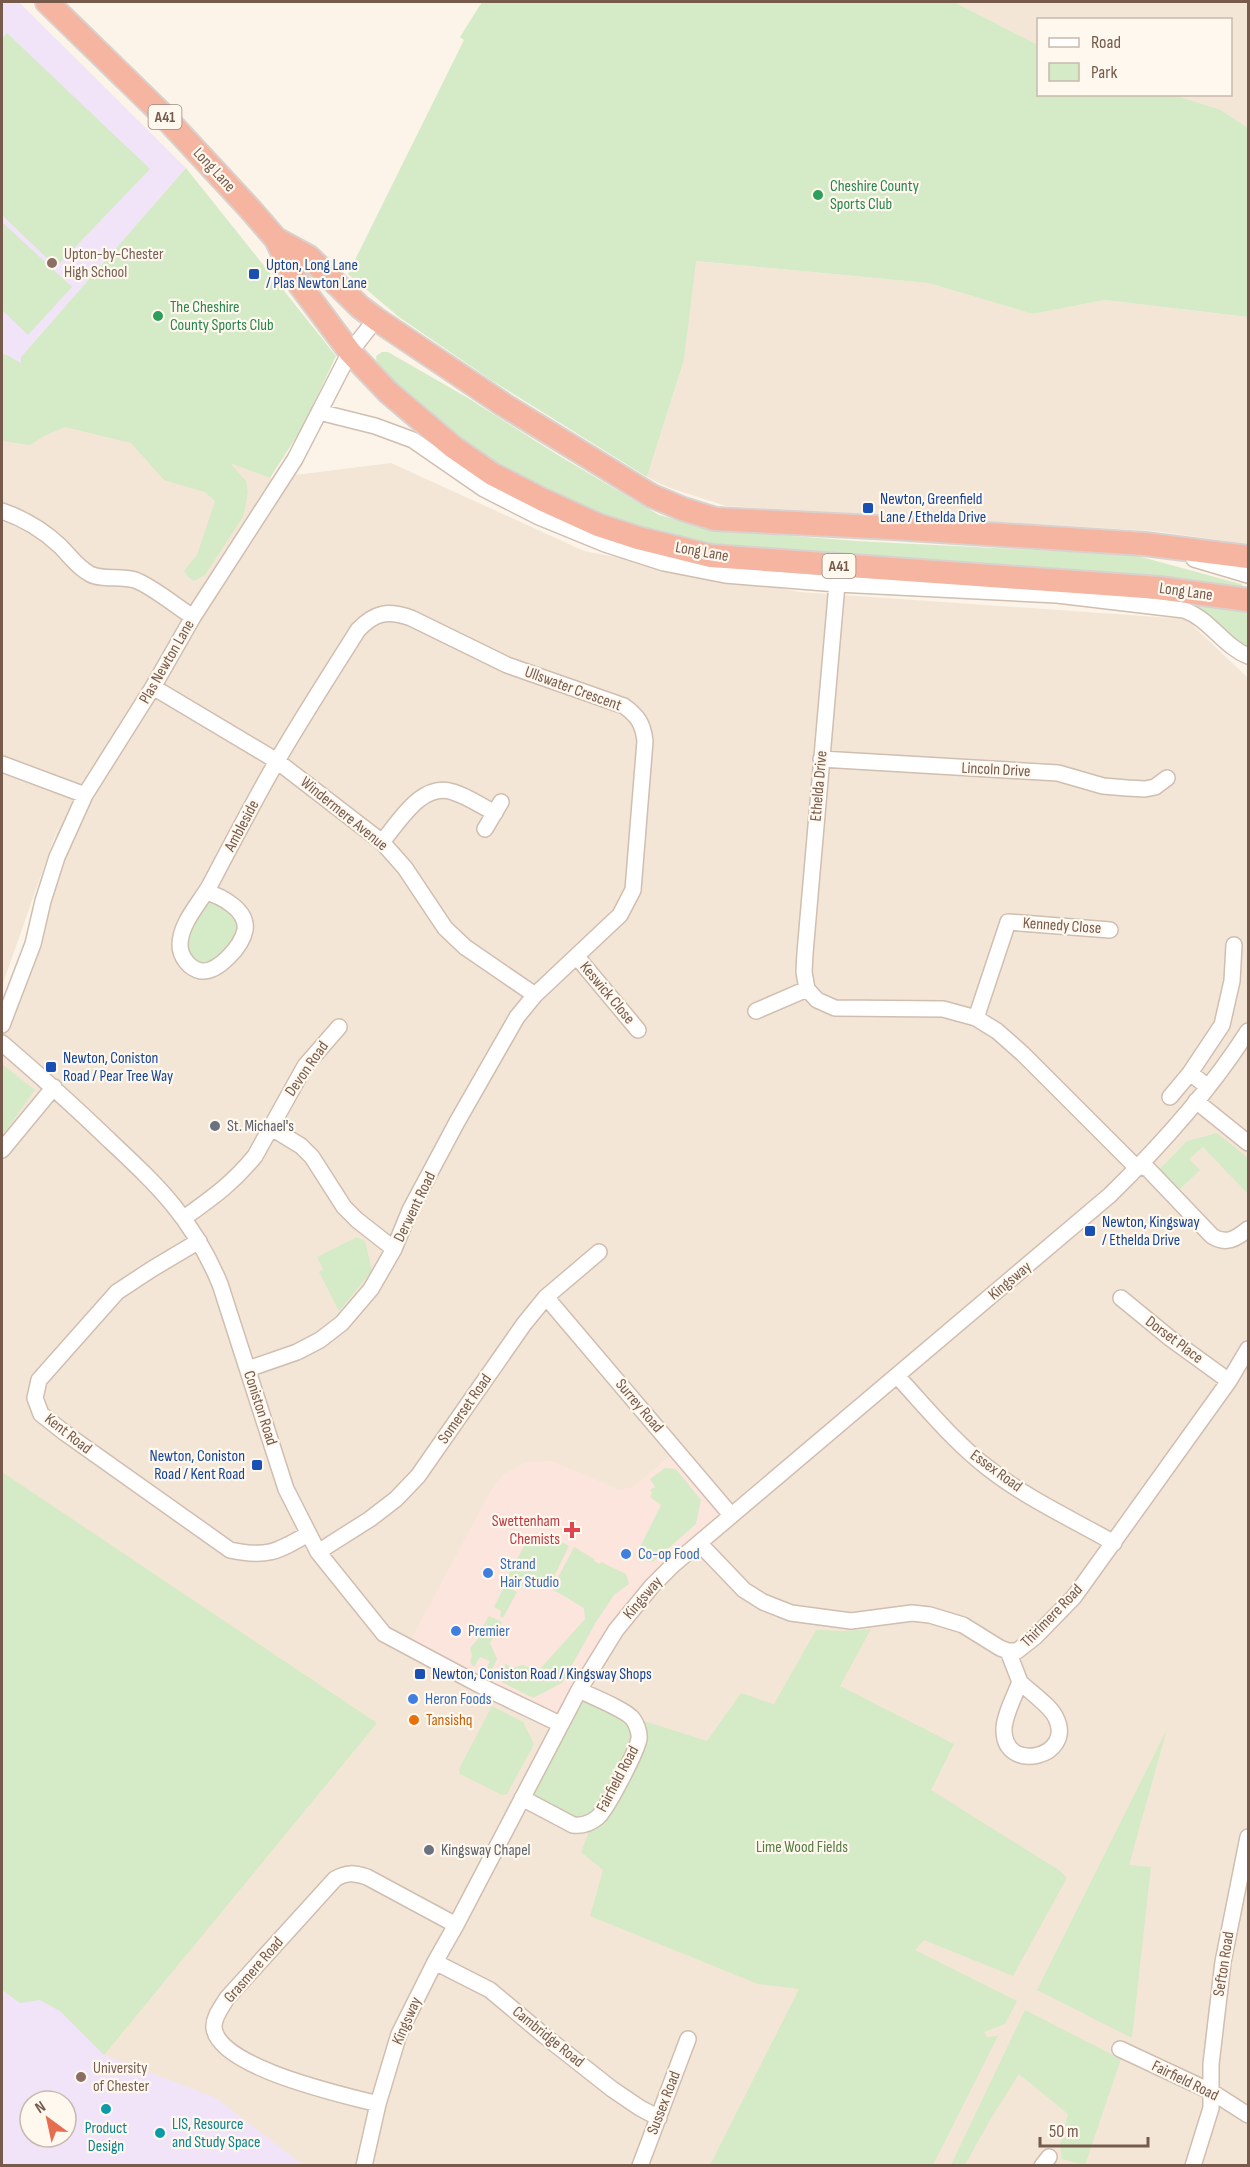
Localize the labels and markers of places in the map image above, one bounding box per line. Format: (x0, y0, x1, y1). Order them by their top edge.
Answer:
place label: Cheshire County Sports Club (830, 177, 919, 214)
marker: Cheshire County Sports Club (811, 188, 825, 202)
place label: Upton-by-Chester High School (64, 245, 164, 282)
marker: Upton-by-Chester High School (45, 256, 59, 270)
place label: Upton, Long Lane / Plas Newton Lane (266, 256, 367, 293)
marker: Upton, Long Lane / Plas Newton Lane (247, 267, 261, 281)
place label: The Cheshire County Sports Club (170, 298, 274, 335)
marker: The Cheshire County Sports Club (151, 309, 165, 323)
place label: Newton, Greenfield Lane / Ethelda Drive (880, 490, 986, 527)
marker: Newton, Greenfield Lane / Ethelda Drive (861, 501, 875, 515)
place label: Newton, Coniston Road / Pear Tree Way (63, 1049, 173, 1086)
marker: Newton, Coniston Road / Pear Tree Way (44, 1060, 58, 1074)
place label: St. Michael's (227, 1117, 294, 1136)
marker: St. Michael's (208, 1119, 222, 1133)
place label: Newton, Kingsway / Ethelda Drive (1102, 1213, 1200, 1250)
marker: Newton, Kingsway / Ethelda Drive (1083, 1224, 1097, 1238)
place label: Newton, Coniston Road / Kent Road (150, 1447, 245, 1484)
marker: Newton, Coniston Road / Kent Road (250, 1458, 264, 1472)
place label: Swettenham Chemists (492, 1512, 560, 1549)
marker: Swettenham Chemists (565, 1523, 579, 1537)
place label: Co-op Food (638, 1545, 700, 1564)
marker: Co-op Food (619, 1547, 633, 1561)
place label: Strand Hair Studio (500, 1555, 559, 1592)
marker: Strand Hair Studio (481, 1566, 495, 1580)
place label: Premier (468, 1622, 510, 1641)
marker: Premier (449, 1624, 463, 1638)
place label: Newton, Coniston Road / Kingsway Shops (432, 1665, 652, 1684)
marker: Newton, Coniston Road / Kingsway Shops (413, 1667, 427, 1681)
place label: Heron Foods (425, 1690, 492, 1709)
marker: Heron Foods (406, 1692, 420, 1706)
place label: Tansishq (426, 1711, 472, 1730)
marker: Tansishq (407, 1713, 421, 1727)
place label: Kingsway Chapel (441, 1841, 531, 1860)
marker: Kingsway Chapel (422, 1843, 436, 1857)
place label: University of Chester (93, 2059, 150, 2096)
marker: University of Chester (74, 2070, 88, 2084)
marker: Product Design (99, 2102, 113, 2116)
place label: LIS, Resource and Study Space (172, 2115, 260, 2152)
place label: Product Design (85, 2119, 127, 2156)
marker: LIS, Resource and Study Space (153, 2126, 167, 2140)

